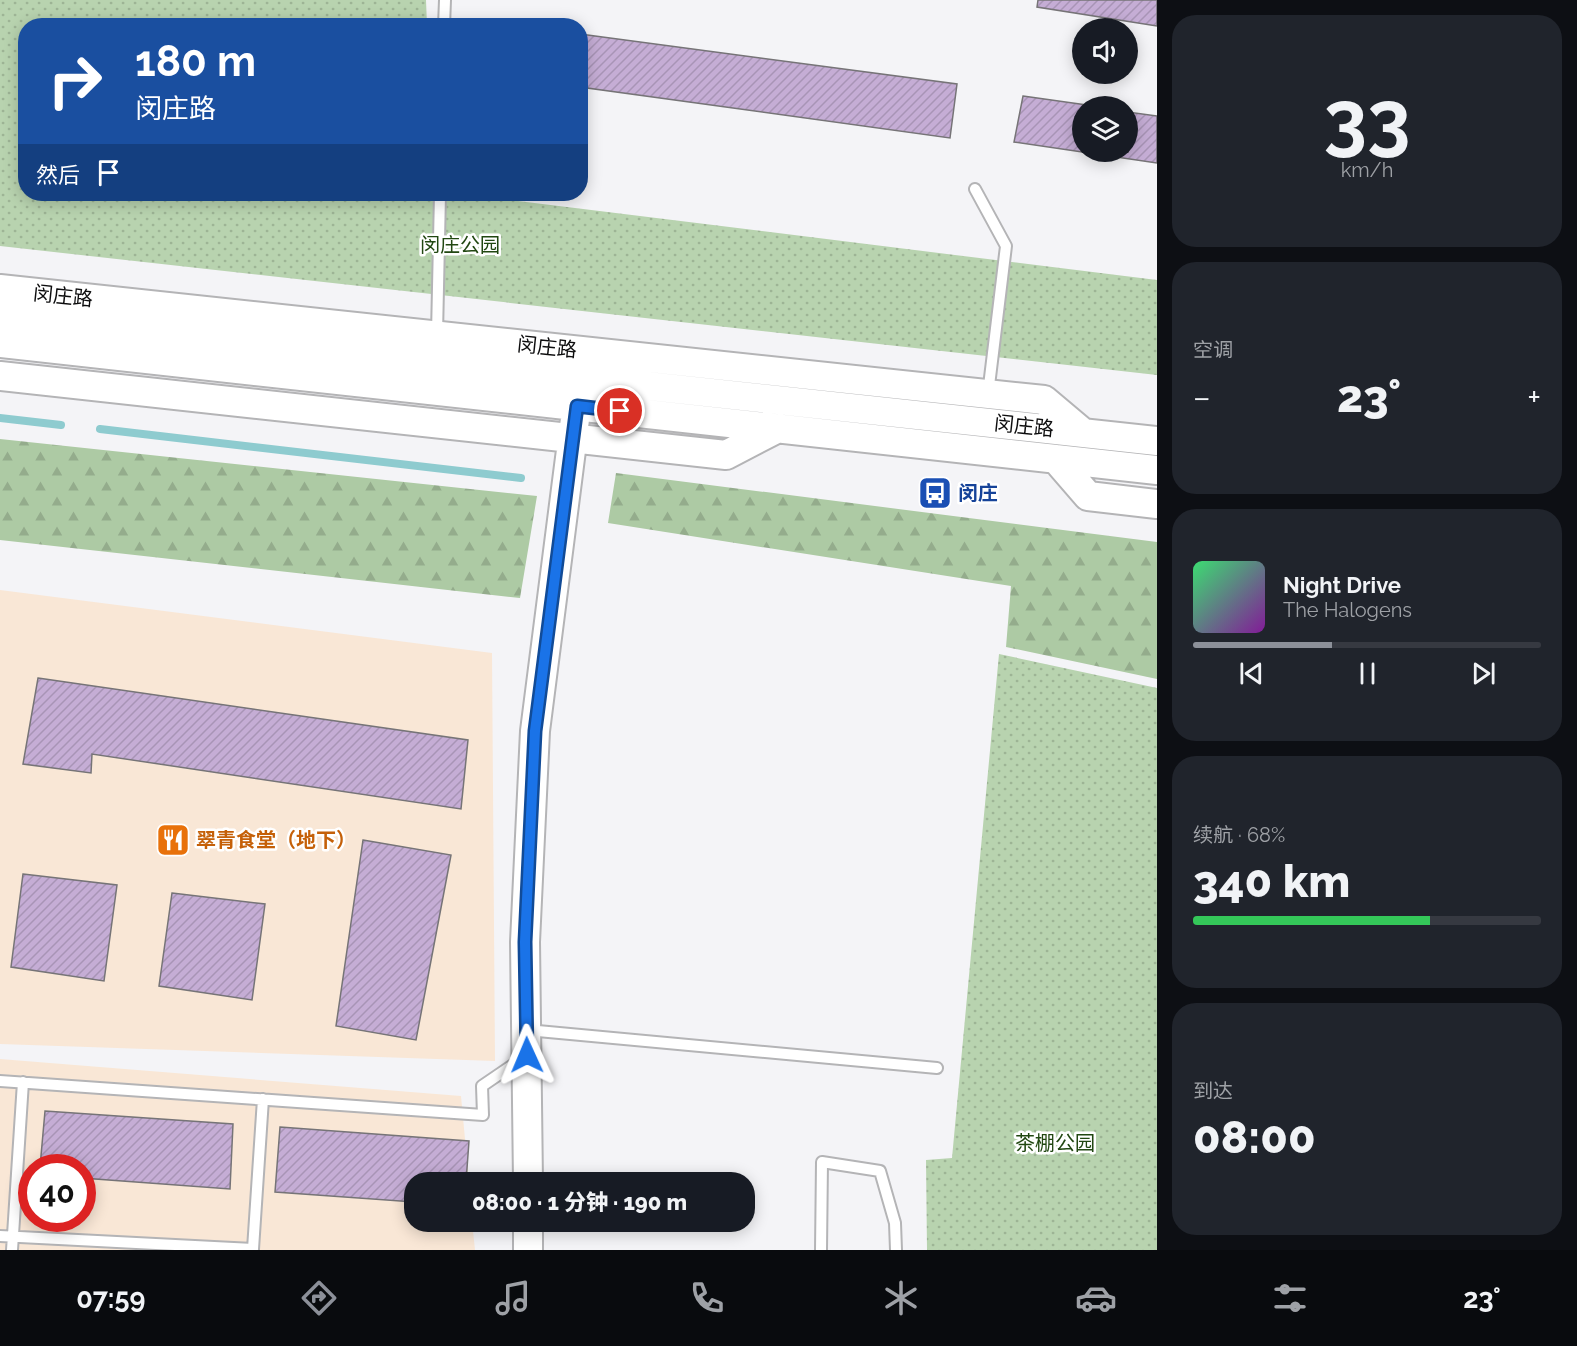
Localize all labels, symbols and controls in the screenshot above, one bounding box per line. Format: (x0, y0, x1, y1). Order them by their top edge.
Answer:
map controls (1072, 18, 1138, 162)
button: sound (1072, 18, 1138, 84)
text: 180 m (135, 37, 256, 86)
icon: right (36, 42, 114, 120)
text: 33 (1323, 73, 1411, 164)
text: 闵庄路 (135, 93, 216, 124)
button: layers (1072, 96, 1138, 162)
icon: arrive (92, 156, 125, 189)
text: km/h (1341, 158, 1393, 182)
text: 然后 (36, 162, 80, 188)
park label: 闵庄公园 (420, 233, 500, 257)
street label: 闵庄路 (32, 281, 94, 311)
street label: 闵庄路 (516, 332, 578, 362)
text: 空调 (1193, 338, 1233, 362)
text: 23° (1337, 370, 1401, 423)
text: − (1193, 378, 1211, 417)
text: + (1527, 378, 1541, 417)
pin (594, 385, 645, 436)
icon: arrive (603, 394, 636, 427)
street label: 闵庄路 (993, 411, 1055, 441)
bus stop icon: 闵庄 (917, 475, 953, 511)
place label: 闵庄 (958, 481, 998, 505)
text: Night Drive (1283, 572, 1401, 598)
text: The Halogens (1283, 598, 1412, 622)
icon: previous (1235, 657, 1268, 690)
icon: pause (1351, 657, 1384, 690)
icon: next (1467, 657, 1500, 690)
restaurant icon: 翠青食堂（地下） (155, 822, 191, 858)
text: 续航 · 68% (1193, 823, 1285, 847)
place label: 翠青食堂（地下） (196, 828, 356, 852)
text: 340 km (1193, 855, 1350, 908)
position arrow (495, 1023, 559, 1087)
text: 到达 (1193, 1079, 1233, 1103)
text: 08:00 (1193, 1111, 1316, 1164)
park label: 茶棚公园 (1015, 1131, 1095, 1155)
speed limit sign: 40 (18, 1154, 96, 1232)
text: 08:00 · 1 分钟 · 190 m (472, 1189, 687, 1215)
icon: directions (298, 1277, 340, 1319)
icon: music (492, 1277, 534, 1319)
icon: phone (686, 1277, 728, 1319)
icon: climate (880, 1277, 922, 1319)
icon: car (1075, 1277, 1117, 1319)
icon: filters (1269, 1277, 1311, 1319)
text: 07:59 (76, 1283, 145, 1314)
text: 23° (1463, 1283, 1501, 1314)

